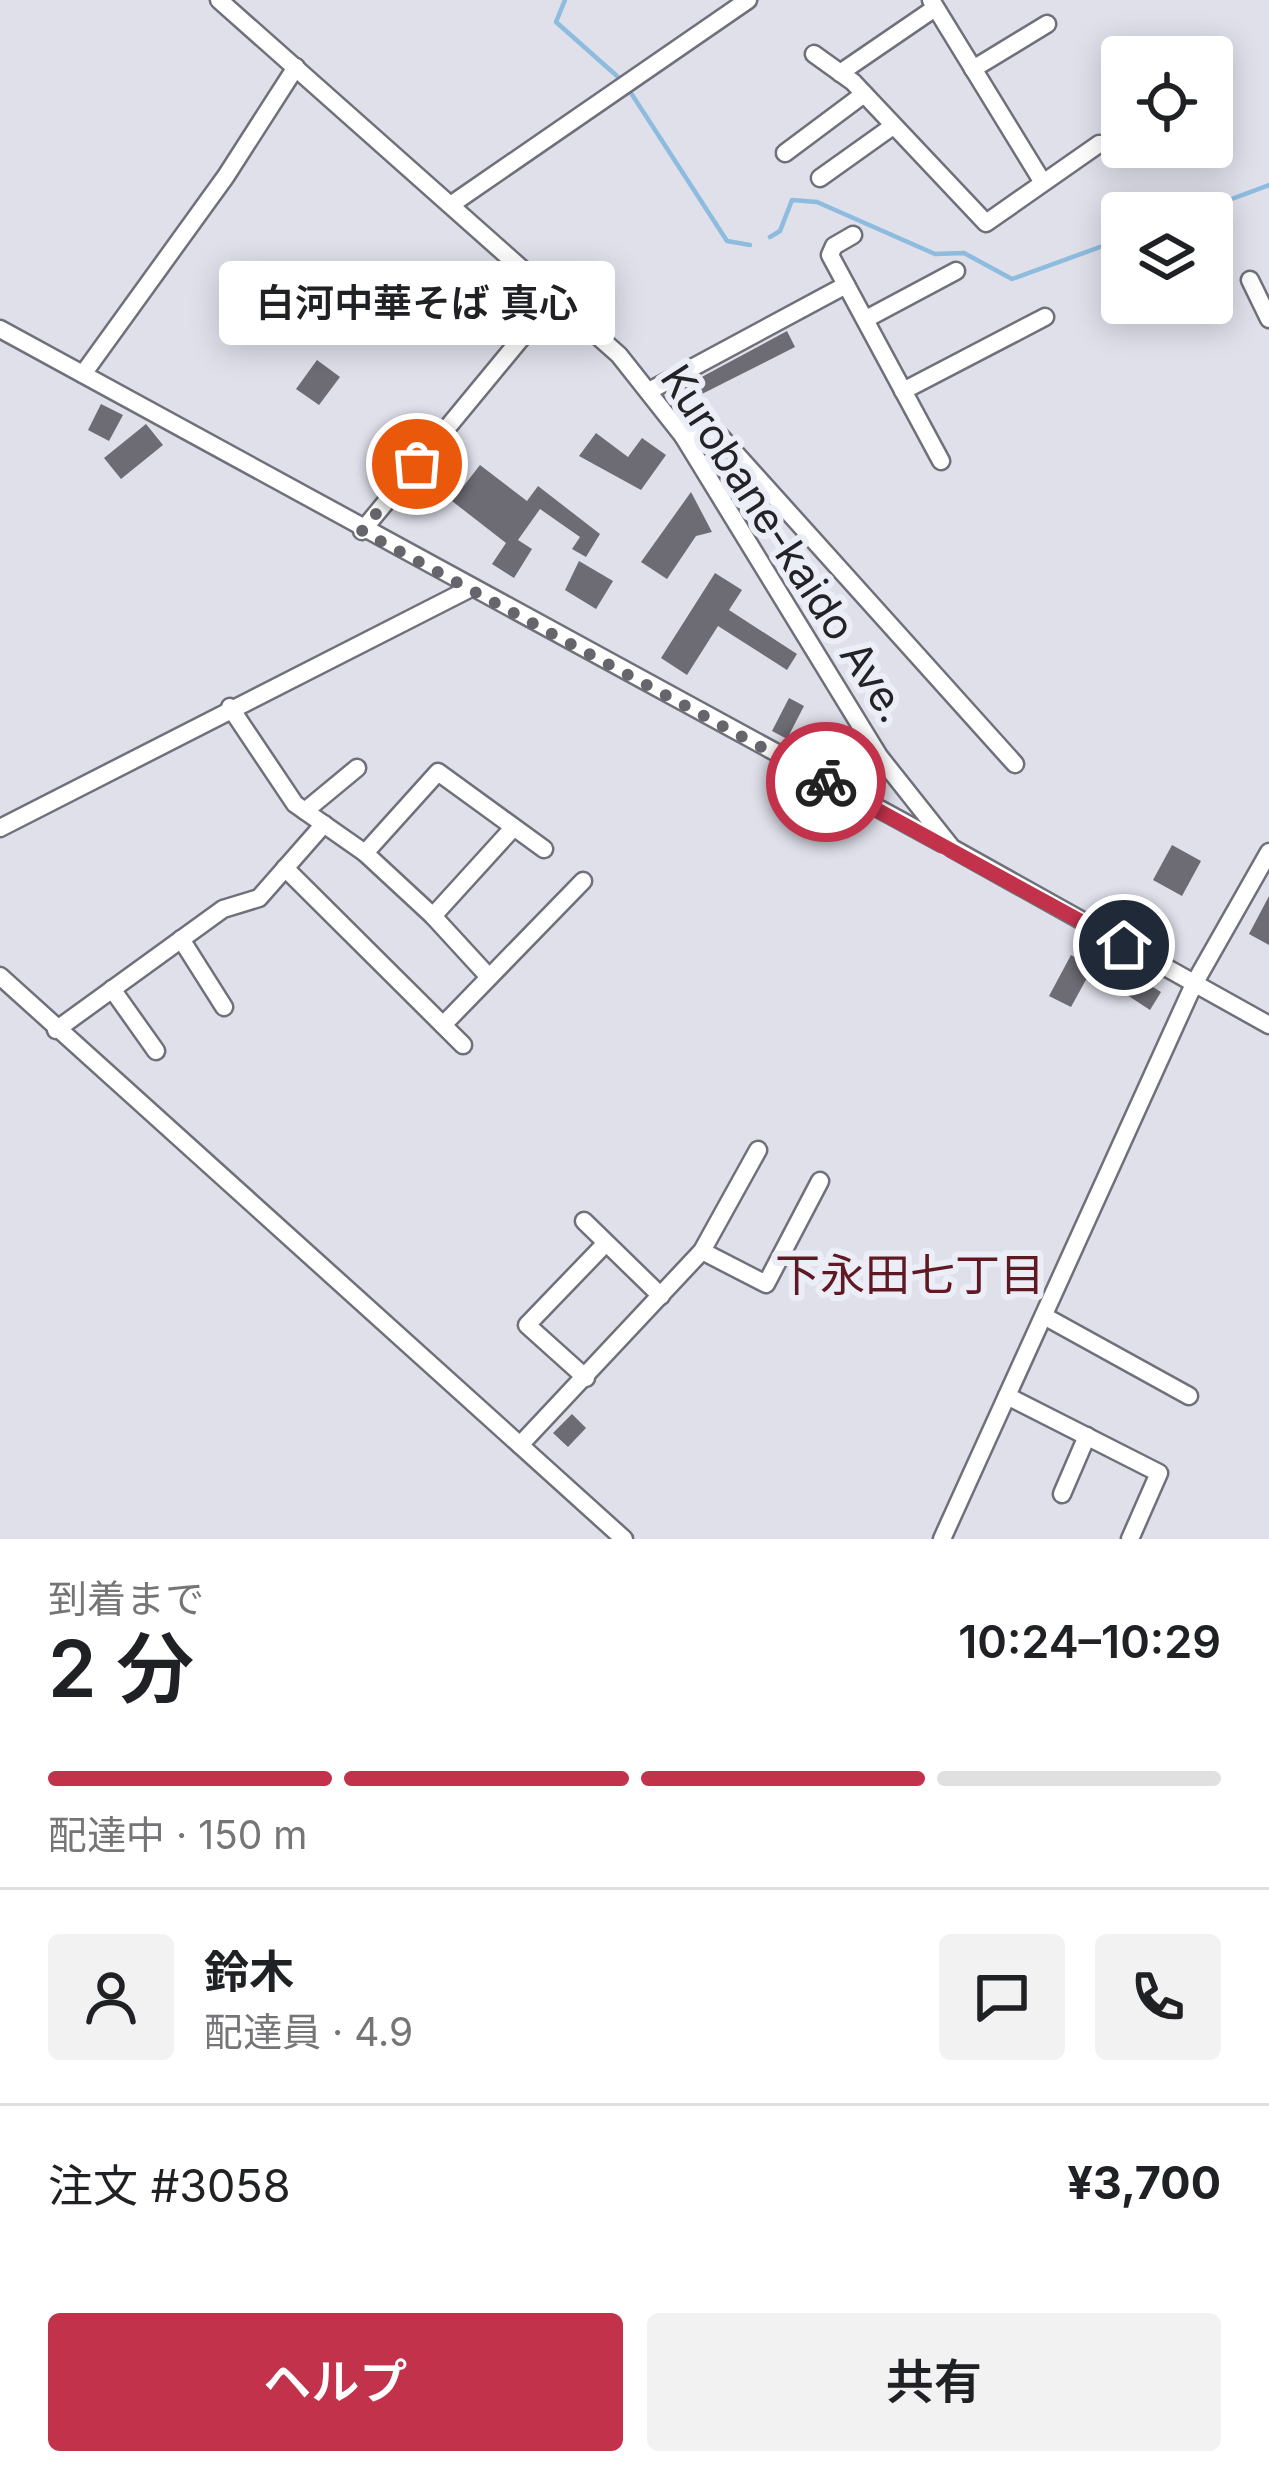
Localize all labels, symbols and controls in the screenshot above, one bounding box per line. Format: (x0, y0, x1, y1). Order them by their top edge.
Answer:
map controls (1101, 36, 1233, 324)
button: locate (1101, 36, 1233, 168)
button: layers (1101, 192, 1233, 324)
callout: 白河中華そば 真心 (219, 260, 615, 344)
text: 白河中華そば 真心 (256, 279, 578, 326)
street label: Kurobane-kaido Ave. (651, 355, 919, 731)
pin (366, 413, 468, 515)
icon: bag (384, 431, 450, 497)
courier (766, 722, 886, 842)
icon: bike (793, 749, 859, 815)
pin (1073, 894, 1175, 996)
icon: home (1091, 912, 1157, 978)
district label: 下永田七丁目 (775, 1247, 1045, 1302)
text: 到着まで (48, 1575, 204, 1622)
text: 10:24–10:29 (958, 1614, 1221, 1669)
text: 2 分 (48, 1621, 194, 1716)
text: 配達中 · 150 m (48, 1811, 307, 1858)
button: person (48, 1934, 174, 2060)
button: chat (939, 1934, 1065, 2060)
button: phone (1095, 1934, 1221, 2060)
text: 鈴木 (204, 1944, 294, 1999)
text: 配達員 · 4.9 (204, 2008, 413, 2055)
text: ¥3,700 (1067, 2155, 1221, 2210)
text: 注文 #3058 (48, 2158, 291, 2213)
button: ヘルプ (48, 2313, 623, 2451)
button: 共有 (647, 2313, 1221, 2451)

